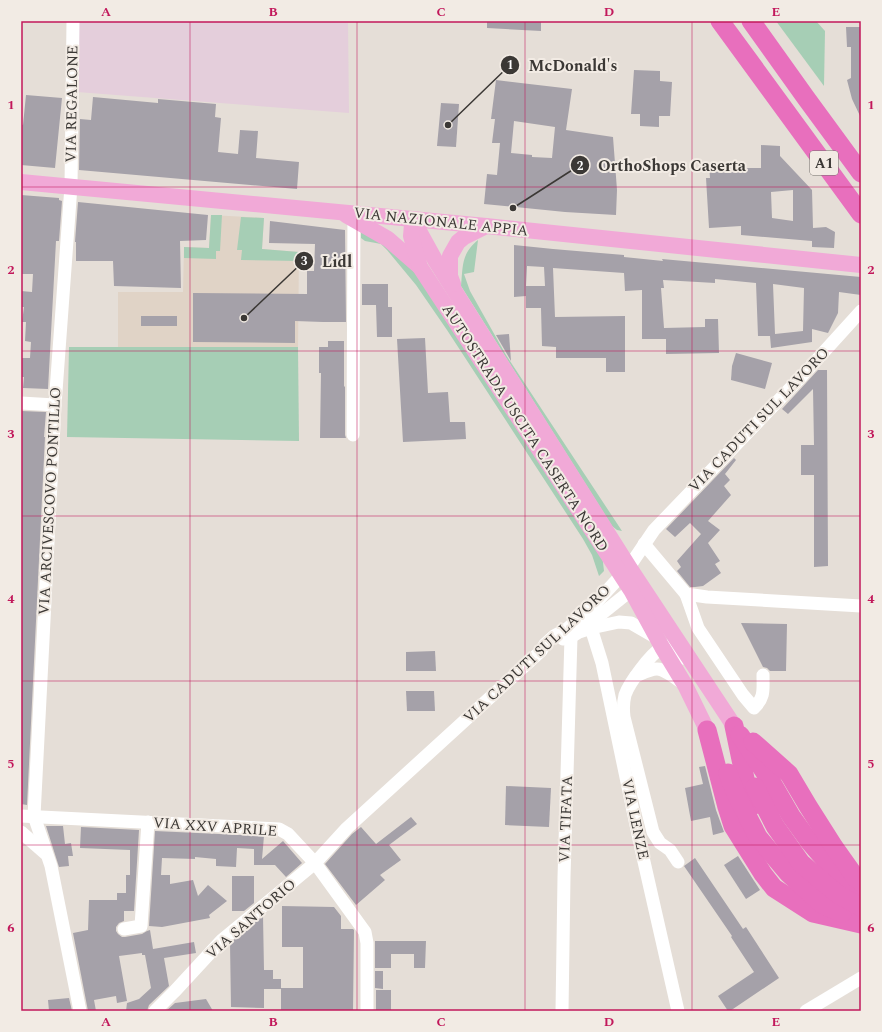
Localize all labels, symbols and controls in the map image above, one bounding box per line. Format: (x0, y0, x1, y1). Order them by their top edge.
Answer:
text: A (101, 2, 111, 22)
text: B (268, 2, 278, 22)
text: C (436, 2, 446, 22)
text: D (604, 2, 614, 22)
text: E (772, 2, 781, 22)
street label: VIA REGALONE (59, 45, 85, 163)
callout: McDonald's (500, 51, 625, 79)
text: McDonald's (529, 54, 617, 78)
text: 1 (507, 56, 513, 75)
text: 1 (7, 95, 15, 115)
text: 1 (867, 95, 875, 115)
callout: OrthoShops Caserta (570, 151, 754, 179)
road number: A1 (810, 151, 838, 175)
text: OrthoShops Caserta (598, 154, 747, 178)
text: 2 (577, 157, 584, 176)
street label: VIA NAZIONALE APPIA (353, 201, 529, 243)
callout: Lidl (294, 247, 360, 275)
text: Lidl (322, 250, 352, 274)
text: 3 (301, 252, 308, 271)
text: 2 (7, 260, 15, 280)
text: 2 (867, 260, 875, 280)
street label: AUTOSTRADA USCITA CASERTA NORD (436, 299, 614, 557)
street label: VIA CADUTI SUL LAVORO (683, 342, 835, 498)
street label: VIA ARCIVESCOVO PONTILLO (33, 386, 67, 616)
text: 3 (7, 424, 15, 444)
text: 3 (867, 424, 875, 444)
street label: VIA CADUTI SUL LAVORO (458, 579, 616, 729)
text: 4 (7, 589, 15, 609)
text: 4 (867, 589, 875, 609)
text: 5 (7, 754, 15, 774)
text: 5 (867, 754, 875, 774)
street label: VIA TIFATA (553, 775, 579, 863)
street label: VIA LENZE (615, 776, 655, 862)
street label: VIA XXV APRILE (152, 811, 278, 843)
street label: VIA SANTORIO (201, 873, 301, 965)
text: 6 (7, 918, 15, 938)
text: 6 (867, 918, 875, 938)
text: A (101, 1012, 111, 1032)
text: B (268, 1012, 278, 1032)
text: C (436, 1012, 446, 1032)
text: D (604, 1012, 614, 1032)
text: E (772, 1012, 781, 1032)

